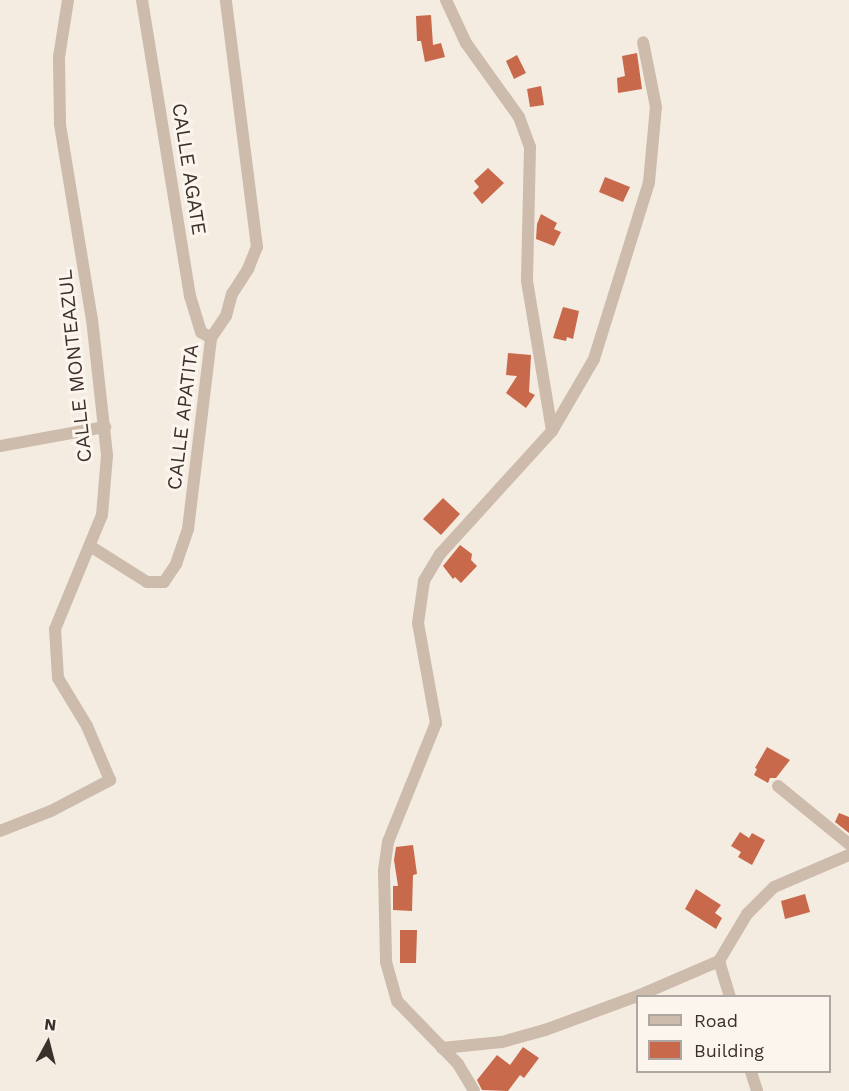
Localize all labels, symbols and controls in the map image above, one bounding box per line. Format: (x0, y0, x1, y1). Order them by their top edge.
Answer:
street label: CALLE AGATE (167, 101, 211, 237)
street label: CALLE MONTEAZUL (53, 268, 97, 464)
street label: CALLE APATITA (162, 342, 204, 492)
legend (636, 995, 831, 1073)
text: Road (694, 1010, 738, 1031)
north arrow (18, 1013, 78, 1073)
text: N (43, 1014, 57, 1035)
text: Building (694, 1040, 764, 1061)

